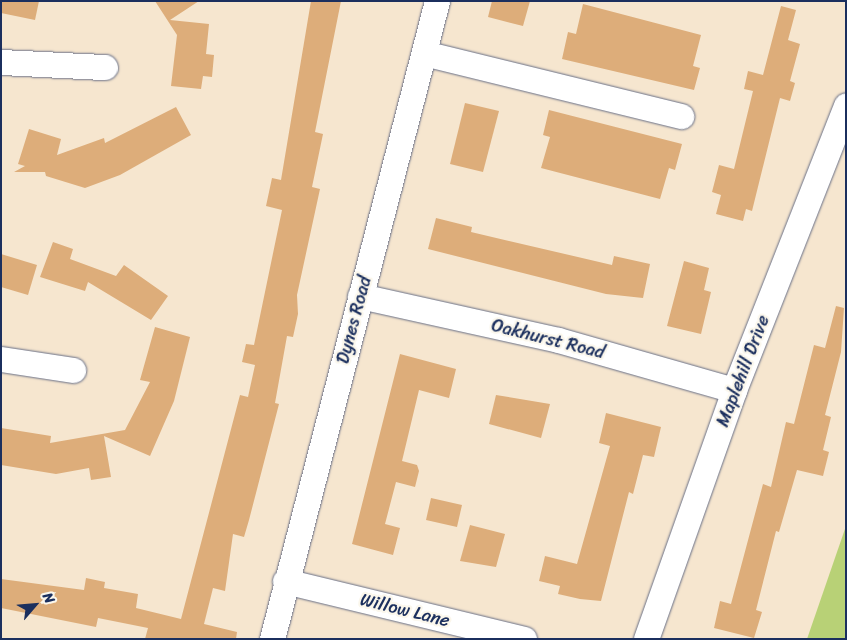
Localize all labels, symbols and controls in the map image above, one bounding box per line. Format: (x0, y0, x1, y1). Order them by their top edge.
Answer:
street label: Dynes Road (332, 274, 376, 366)
street label: Maplehill Drive (712, 312, 774, 430)
street label: Oakhurst Road (489, 314, 607, 364)
north arrow (10, 580, 60, 630)
text: N (35, 588, 62, 608)
street label: Willow Lane (358, 588, 452, 632)

